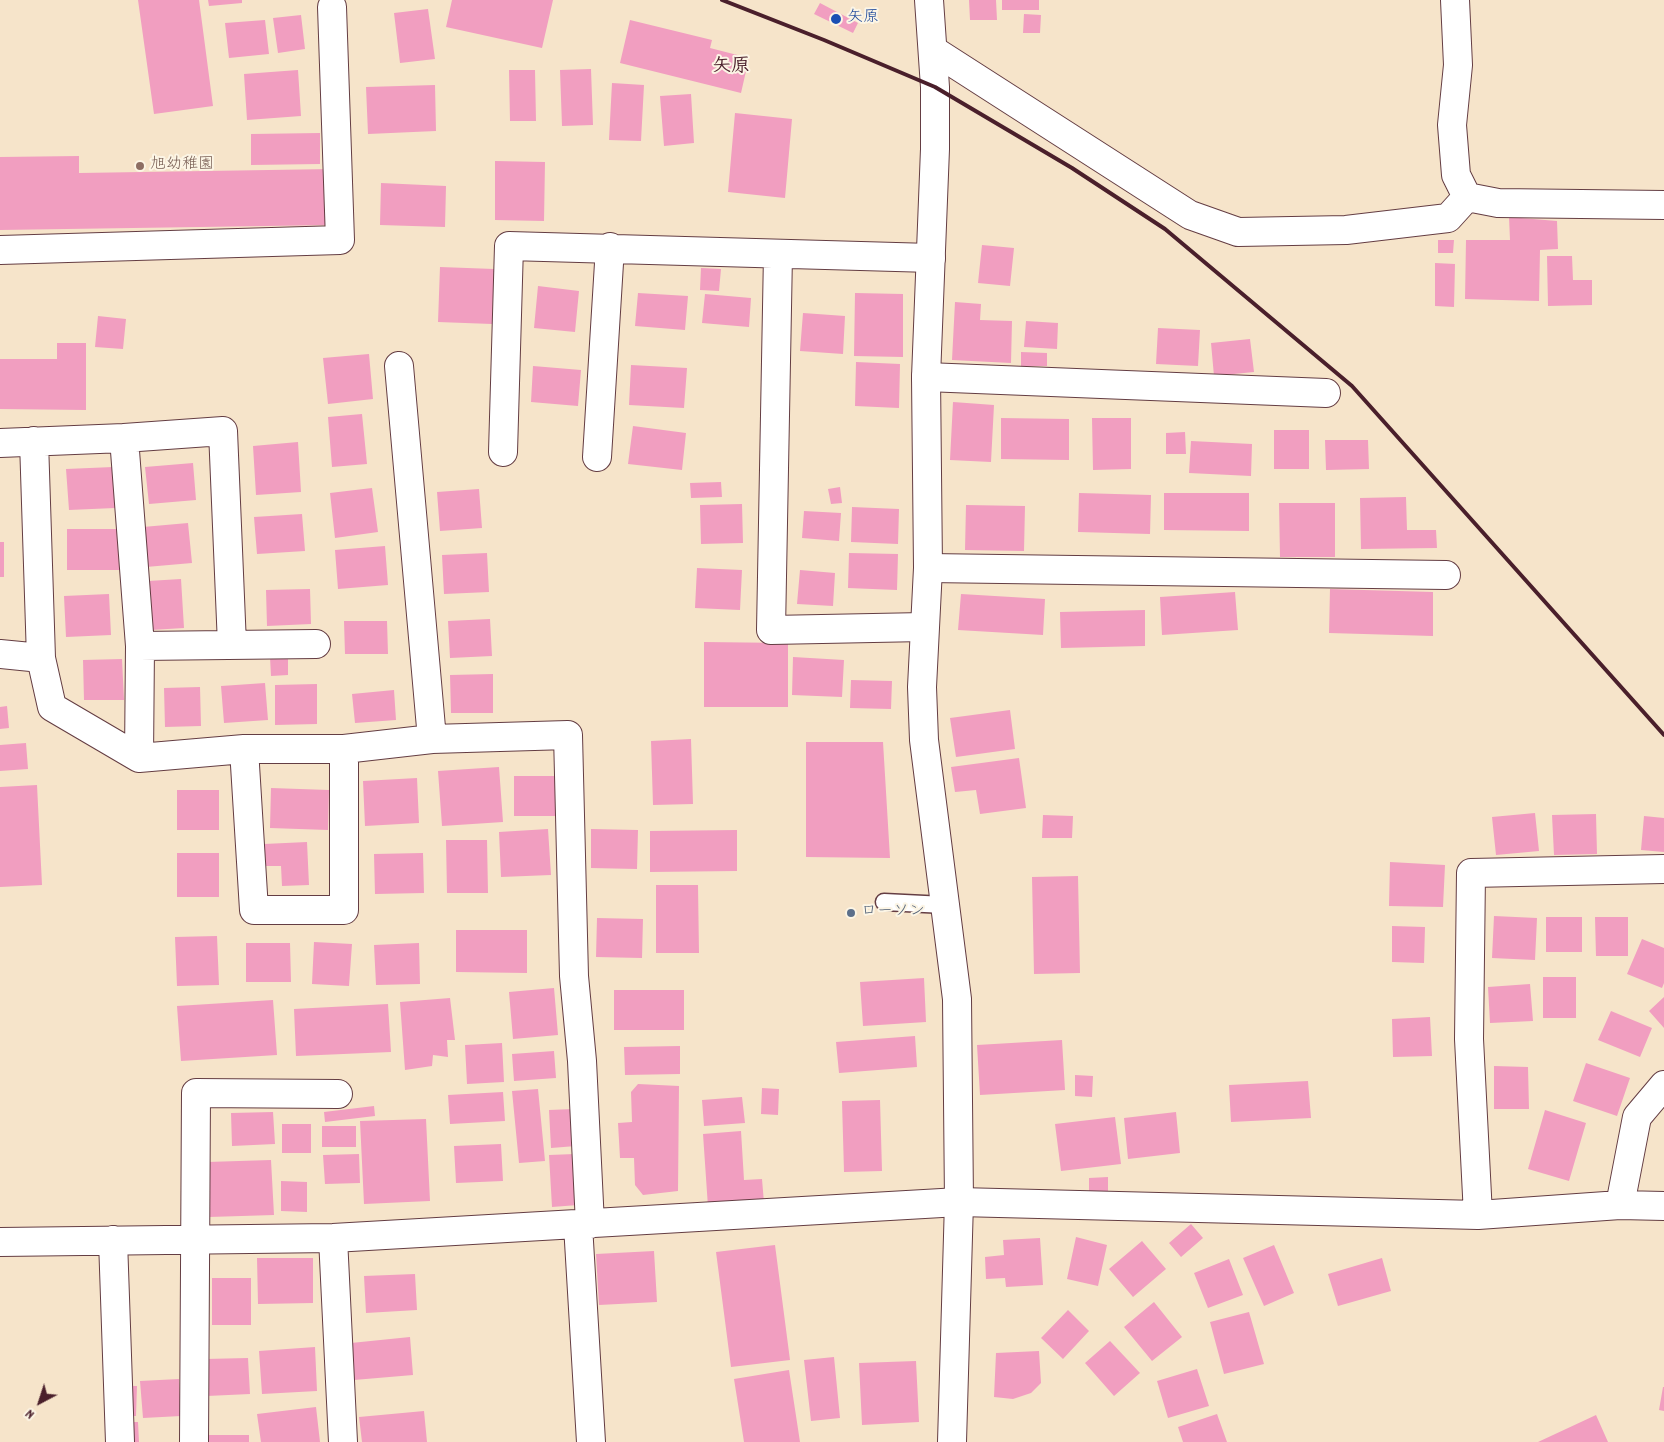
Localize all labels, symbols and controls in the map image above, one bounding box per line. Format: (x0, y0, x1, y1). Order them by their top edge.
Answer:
place label: 矢原 (847, 9, 879, 29)
marker: 矢原 (829, 12, 843, 26)
district label: 矢原 (712, 57, 750, 79)
place label: 旭幼稚園 (150, 156, 214, 176)
marker: 旭幼稚園 (134, 160, 146, 172)
place label: ローソン (861, 903, 925, 923)
marker: ローソン (845, 907, 857, 919)
north arrow (15, 1377, 65, 1427)
text: N (21, 1404, 39, 1423)

